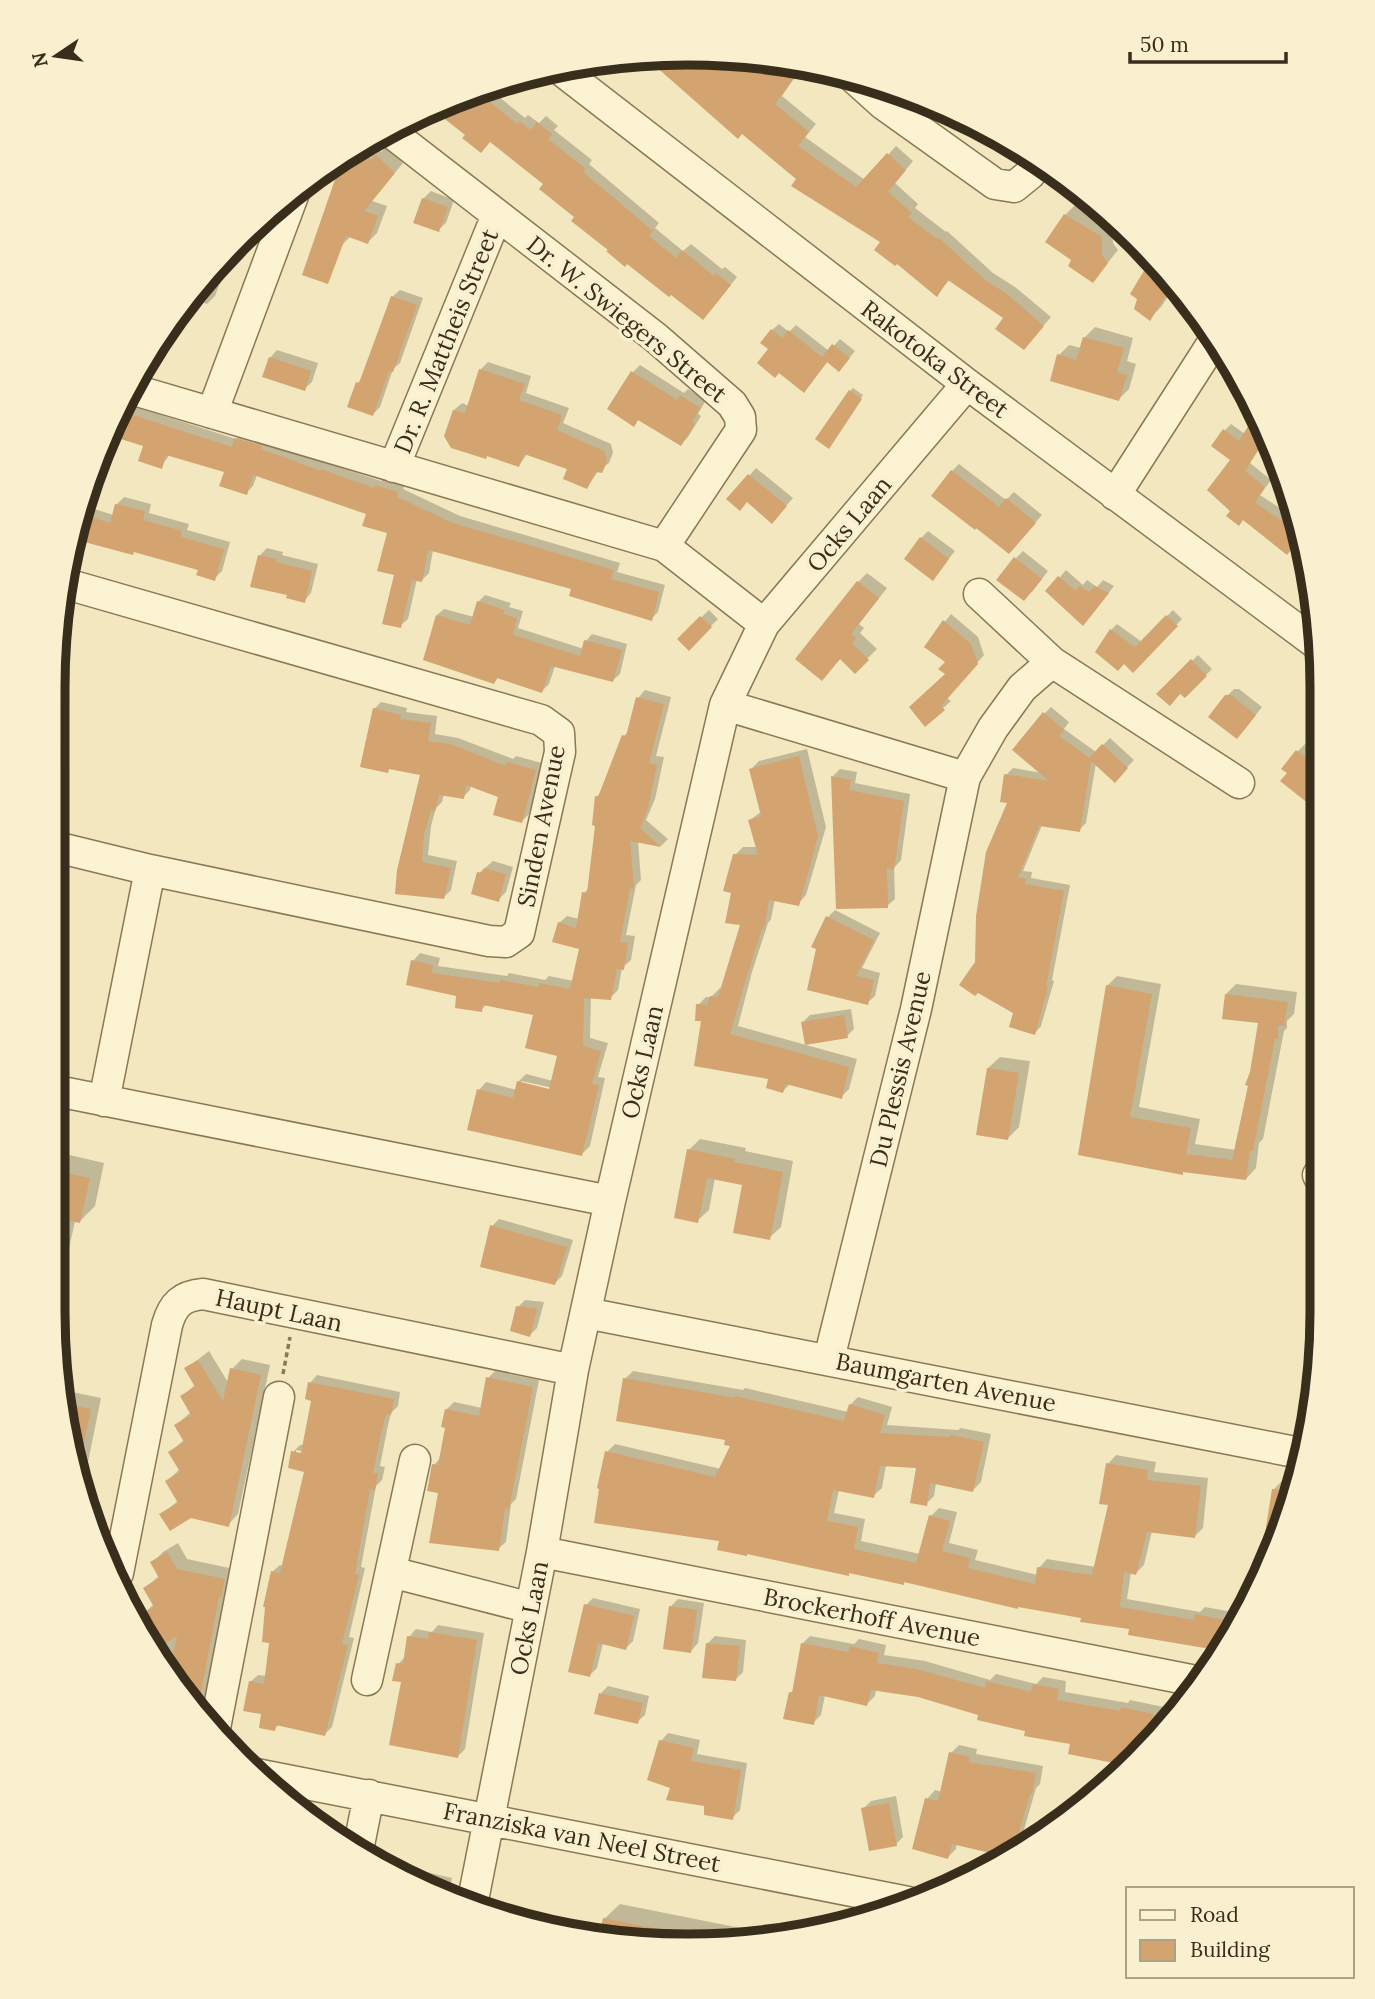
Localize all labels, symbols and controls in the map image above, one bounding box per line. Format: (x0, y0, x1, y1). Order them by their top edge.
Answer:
north arrow (21, 21, 91, 91)
scale bar (1130, 21, 1286, 65)
text: 50 m (1140, 31, 1189, 58)
text: N (26, 50, 53, 70)
street label: Dr. R. Mattheis Street (387, 224, 505, 458)
street label: Dr. W. Swiegers Street (521, 229, 734, 410)
street label: Rakotoka Street (855, 293, 1016, 425)
street label: Ocks Laan (800, 470, 898, 578)
street label: Sinden Avenue (510, 742, 572, 910)
street label: Du Plessis Avenue (862, 968, 938, 1170)
street label: Ocks Laan (614, 1002, 670, 1122)
street label: Haupt Laan (213, 1281, 345, 1339)
street label: Baumgarten Avenue (833, 1345, 1059, 1419)
street label: Ocks Laan (503, 1558, 555, 1678)
street label: Brockerhoff Avenue (761, 1581, 983, 1653)
street label: Franziska van Neel Street (441, 1795, 724, 1879)
legend (1126, 1887, 1354, 1978)
text: Road (1190, 1901, 1239, 1928)
text: Building (1190, 1936, 1270, 1963)

